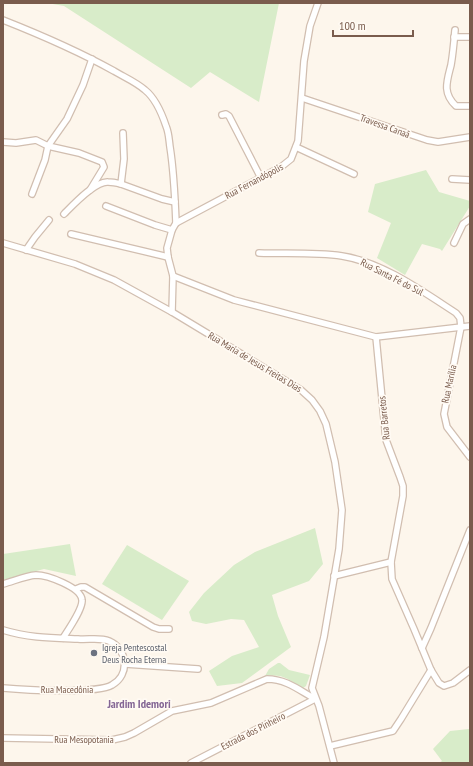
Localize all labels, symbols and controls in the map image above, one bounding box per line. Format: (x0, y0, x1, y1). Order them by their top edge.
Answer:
scale bar (333, 12, 413, 38)
text: 100 m (339, 18, 366, 33)
street label: Travessa Canaã (358, 111, 412, 141)
street label: Rua Fernandópolis (223, 160, 286, 202)
street label: Rua Santa Fé do Sul (358, 256, 426, 299)
street label: Rua Maria de Jesus Freitas Dias (206, 329, 305, 395)
street label: Rua Marília (439, 364, 459, 404)
street label: Rua Barretos (375, 395, 393, 441)
place label: Igreja Pentescostal Deus Rocha Eterna (102, 641, 168, 666)
marker: Igreja Pentescostal Deus Rocha Eterna (89, 648, 99, 658)
street label: Rua Macedônia (41, 683, 93, 696)
district label: Jardim Idemori (106, 696, 171, 711)
street label: Estrada dos Pinheiro (219, 709, 287, 753)
street label: Rua Mesopotania (54, 733, 114, 746)

